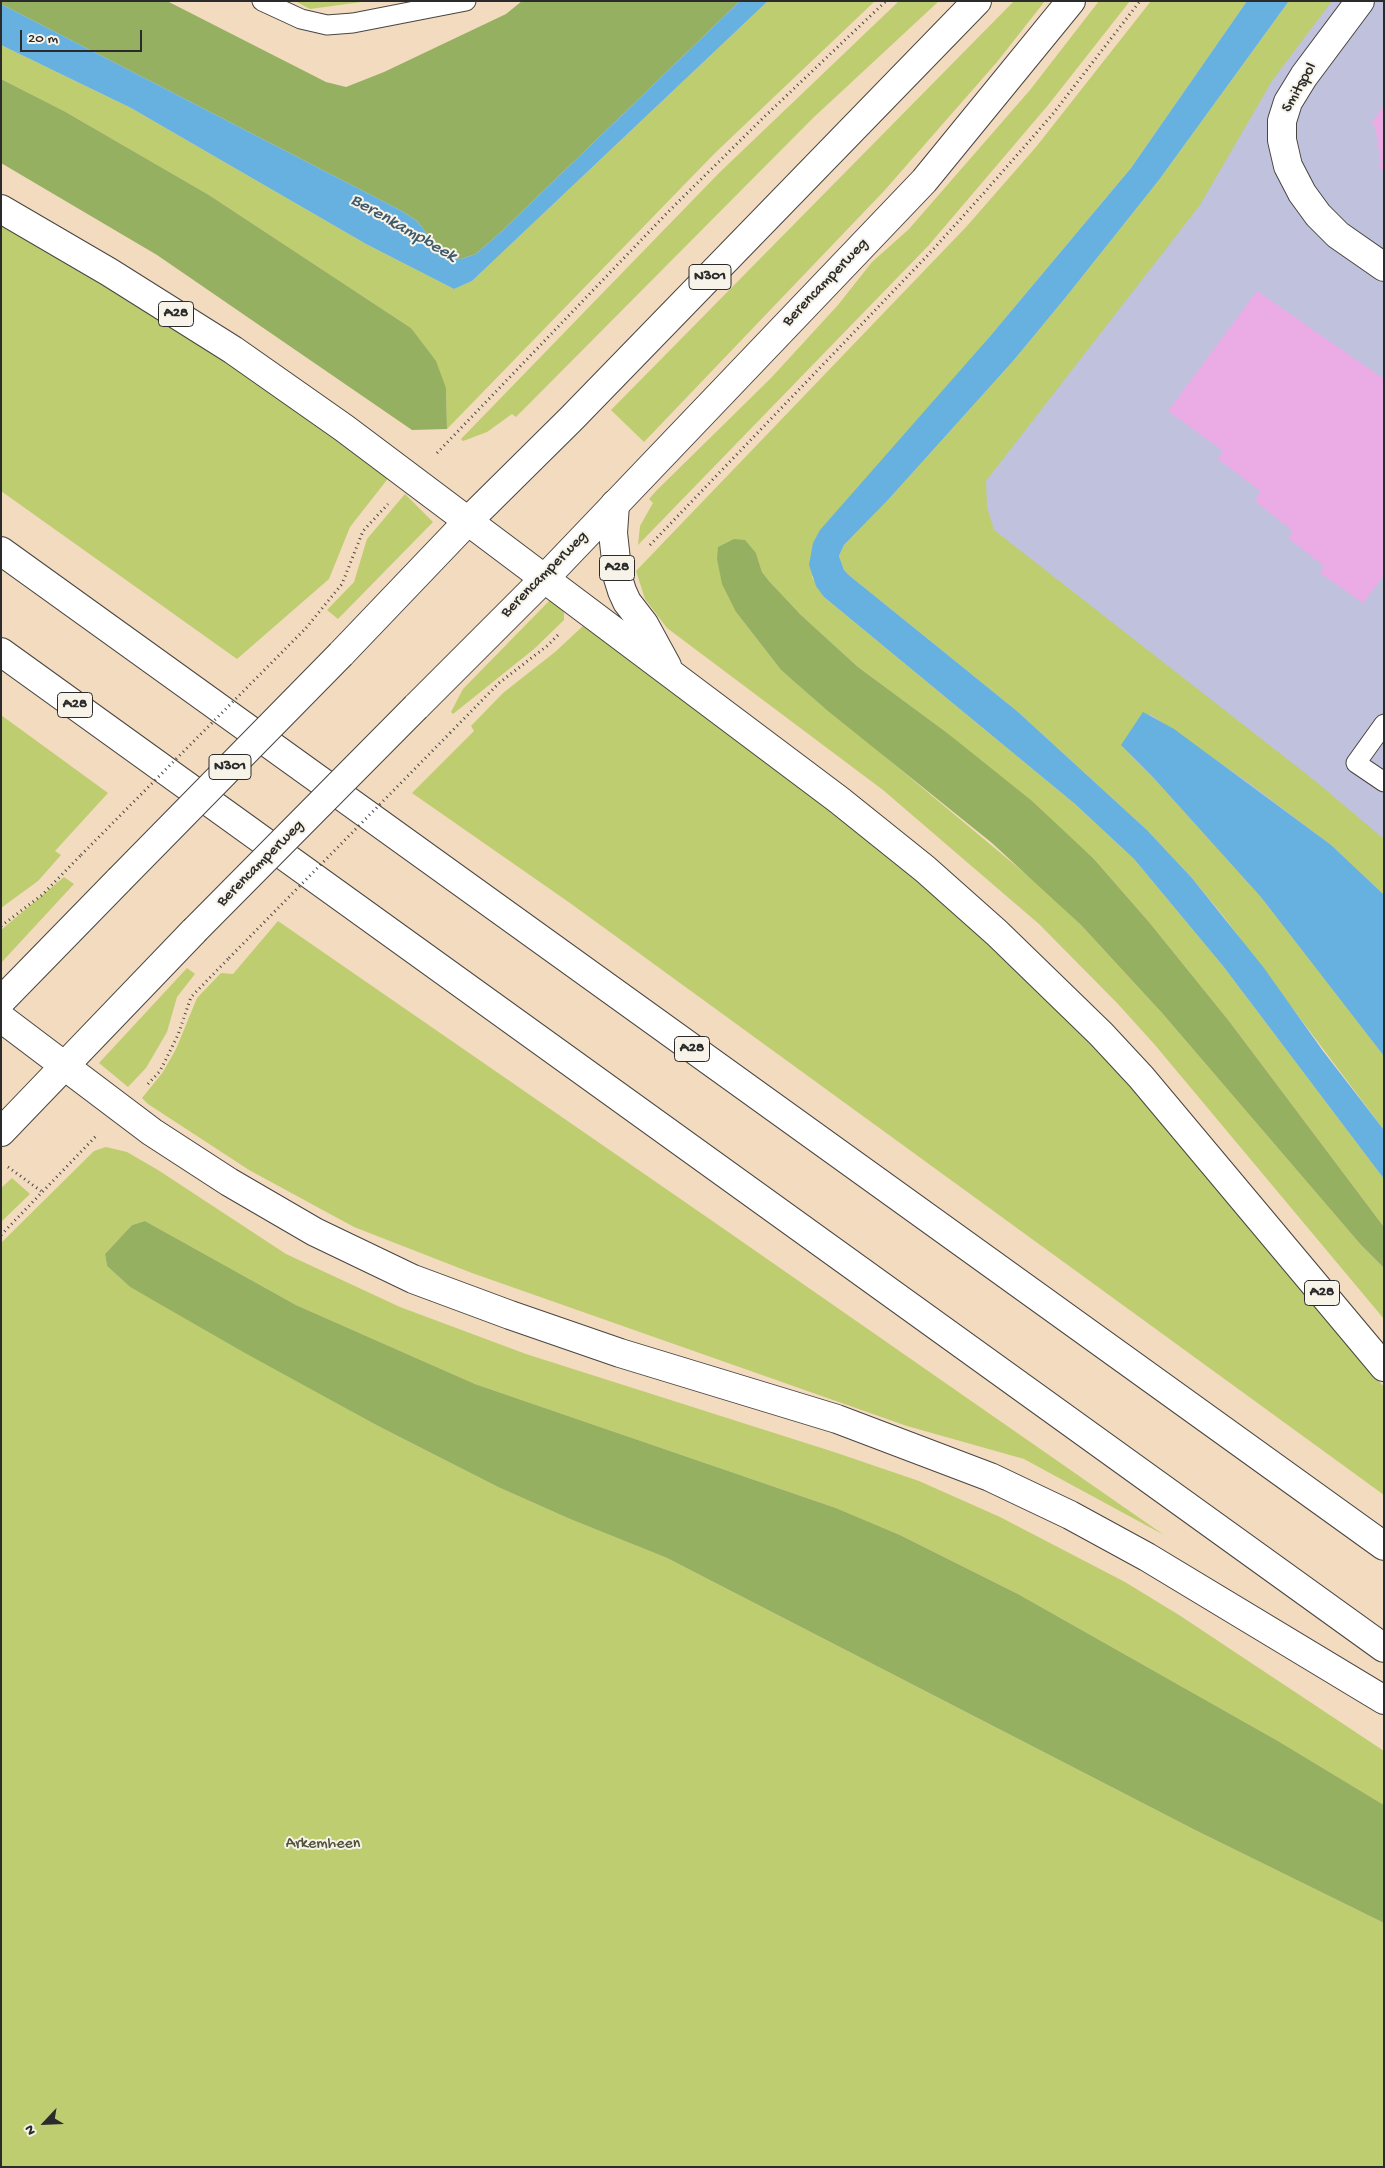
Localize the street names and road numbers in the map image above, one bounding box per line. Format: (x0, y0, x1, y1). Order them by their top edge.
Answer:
street label: Smitspol (1278, 60, 1322, 116)
street label: Berencamperweg (779, 235, 873, 331)
road number: N301 (689, 264, 731, 290)
road number: A28 (158, 302, 194, 326)
street label: Berencamperweg (497, 527, 593, 623)
road number: A28 (600, 556, 634, 580)
road number: A28 (58, 692, 92, 718)
road number: N301 (209, 754, 251, 780)
street label: Berencamperweg (213, 816, 309, 912)
road number: A28 (674, 1036, 710, 1062)
road number: A28 (1304, 1280, 1340, 1306)

